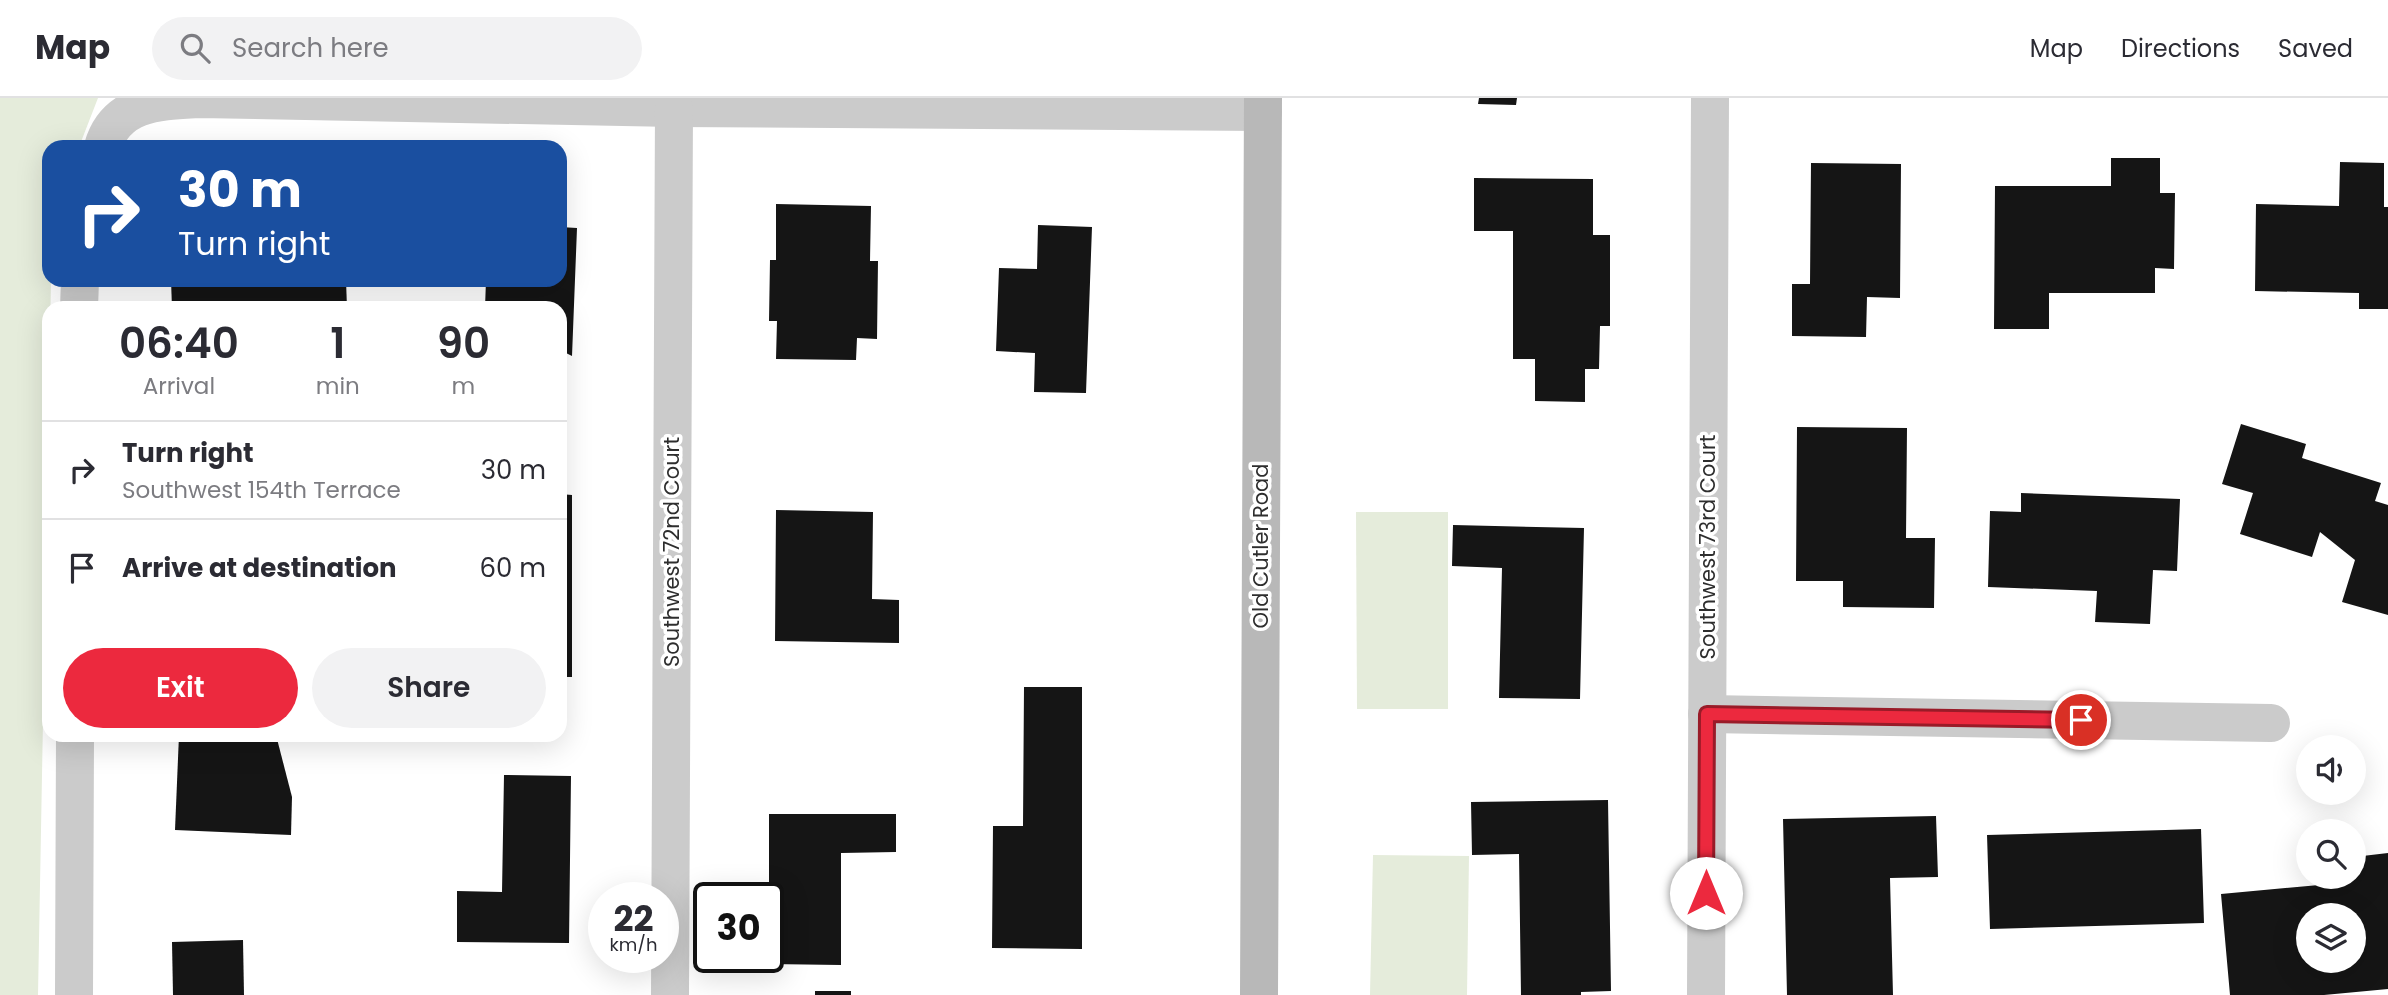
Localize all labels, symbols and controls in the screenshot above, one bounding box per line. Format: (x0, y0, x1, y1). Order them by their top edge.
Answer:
search box (152, 17, 642, 80)
text: Map (35, 24, 110, 71)
icon: search (176, 29, 214, 67)
text: Search here (232, 30, 389, 66)
text: Map (2030, 32, 2083, 65)
text: Directions (2121, 32, 2240, 65)
text: Saved (2278, 32, 2353, 65)
text: 30 m (178, 156, 302, 224)
icon: right (63, 168, 154, 259)
text: Turn right (178, 221, 330, 266)
text: 06:40 (119, 314, 239, 373)
text: 1 (330, 314, 345, 373)
text: 90 (437, 314, 490, 373)
text: Arrival (143, 370, 215, 402)
text: min (316, 370, 360, 402)
text: m (452, 370, 475, 402)
text: Turn right (122, 435, 254, 471)
street label: Southwest 73rd Court (1693, 435, 1722, 659)
street label: Southwest 72nd Court (657, 437, 686, 667)
icon: right (63, 451, 101, 489)
text: 30 m (481, 452, 546, 488)
street label: Old Cutler Road (1246, 464, 1275, 629)
text: Southwest 154th Terrace (122, 474, 401, 506)
icon: arrive (63, 549, 101, 587)
text: Arrive at destination (122, 550, 397, 586)
text: 60 m (479, 550, 546, 586)
button: Exit (63, 648, 298, 728)
button: Share (312, 648, 546, 728)
pin (2051, 690, 2111, 750)
icon: arrive (2062, 701, 2100, 739)
map controls (2296, 735, 2366, 973)
button: sound (2296, 735, 2366, 805)
button: search (2296, 819, 2366, 889)
position arrow (1669, 856, 1743, 930)
speed limit sign: 30 (693, 882, 784, 973)
text: 22 (614, 894, 653, 943)
button: layers (2296, 903, 2366, 973)
text: km/h (610, 932, 657, 957)

